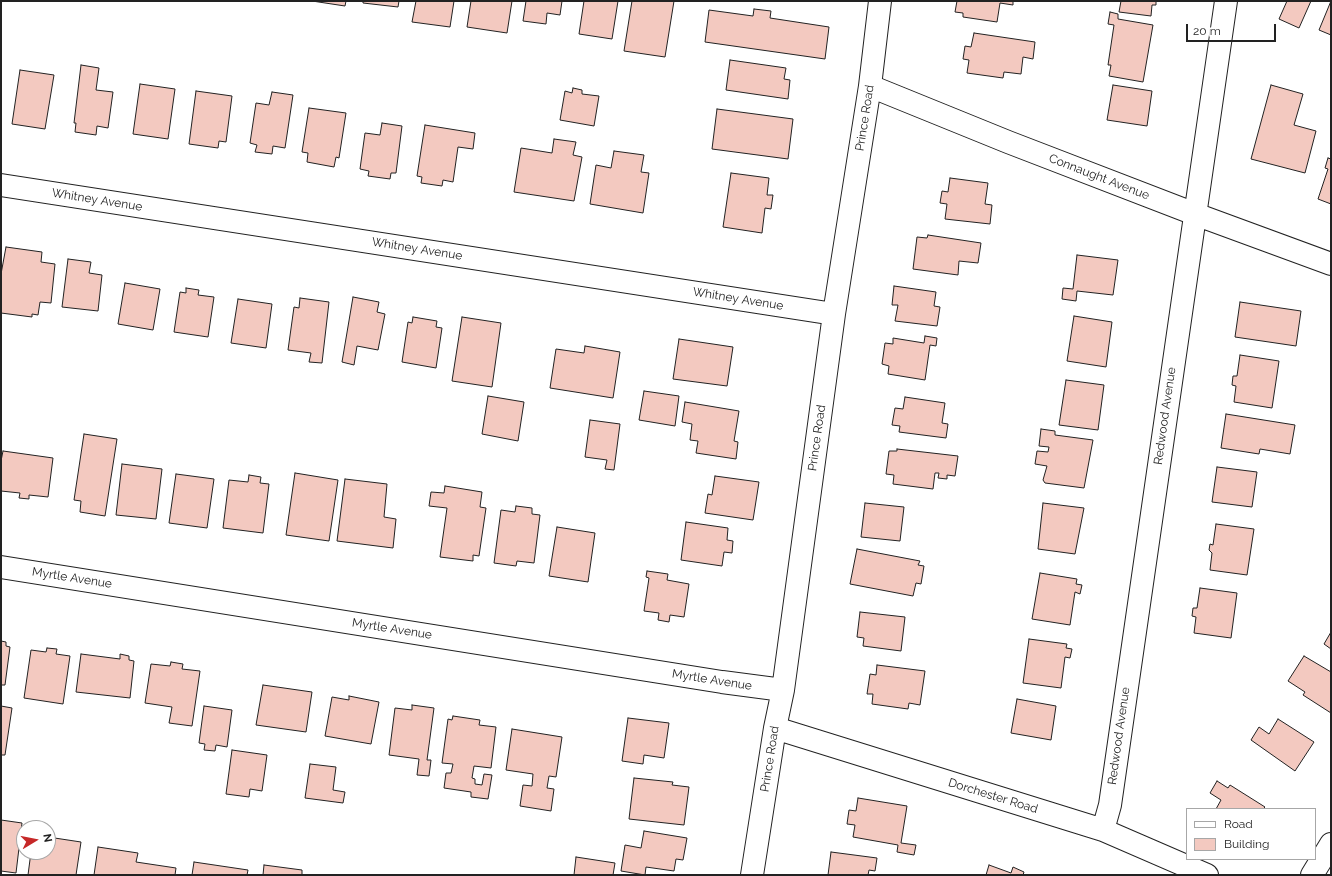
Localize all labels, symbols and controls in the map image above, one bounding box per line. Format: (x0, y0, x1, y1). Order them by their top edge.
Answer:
scale bar (1188, 16, 1278, 42)
text: 20 m (1193, 24, 1221, 38)
street label: Prince Road (853, 84, 877, 152)
street label: Connaught Avenue (1047, 151, 1151, 203)
street label: Whitney Avenue (51, 186, 143, 214)
street label: Whitney Avenue (371, 235, 463, 263)
street label: Whitney Avenue (692, 285, 784, 313)
street label: Redwood Avenue (1151, 366, 1179, 466)
street label: Prince Road (805, 404, 829, 472)
street label: Myrtle Avenue (31, 565, 113, 591)
street label: Myrtle Avenue (351, 616, 433, 642)
street label: Myrtle Avenue (671, 667, 753, 693)
street label: Redwood Avenue (1105, 686, 1133, 786)
street label: Prince Road (758, 725, 782, 793)
street label: Dorchester Road (946, 775, 1040, 817)
legend (1186, 808, 1316, 860)
text: Road (1224, 817, 1253, 831)
north arrow (16, 820, 56, 860)
text: N (40, 833, 54, 843)
text: Building (1224, 837, 1270, 851)

